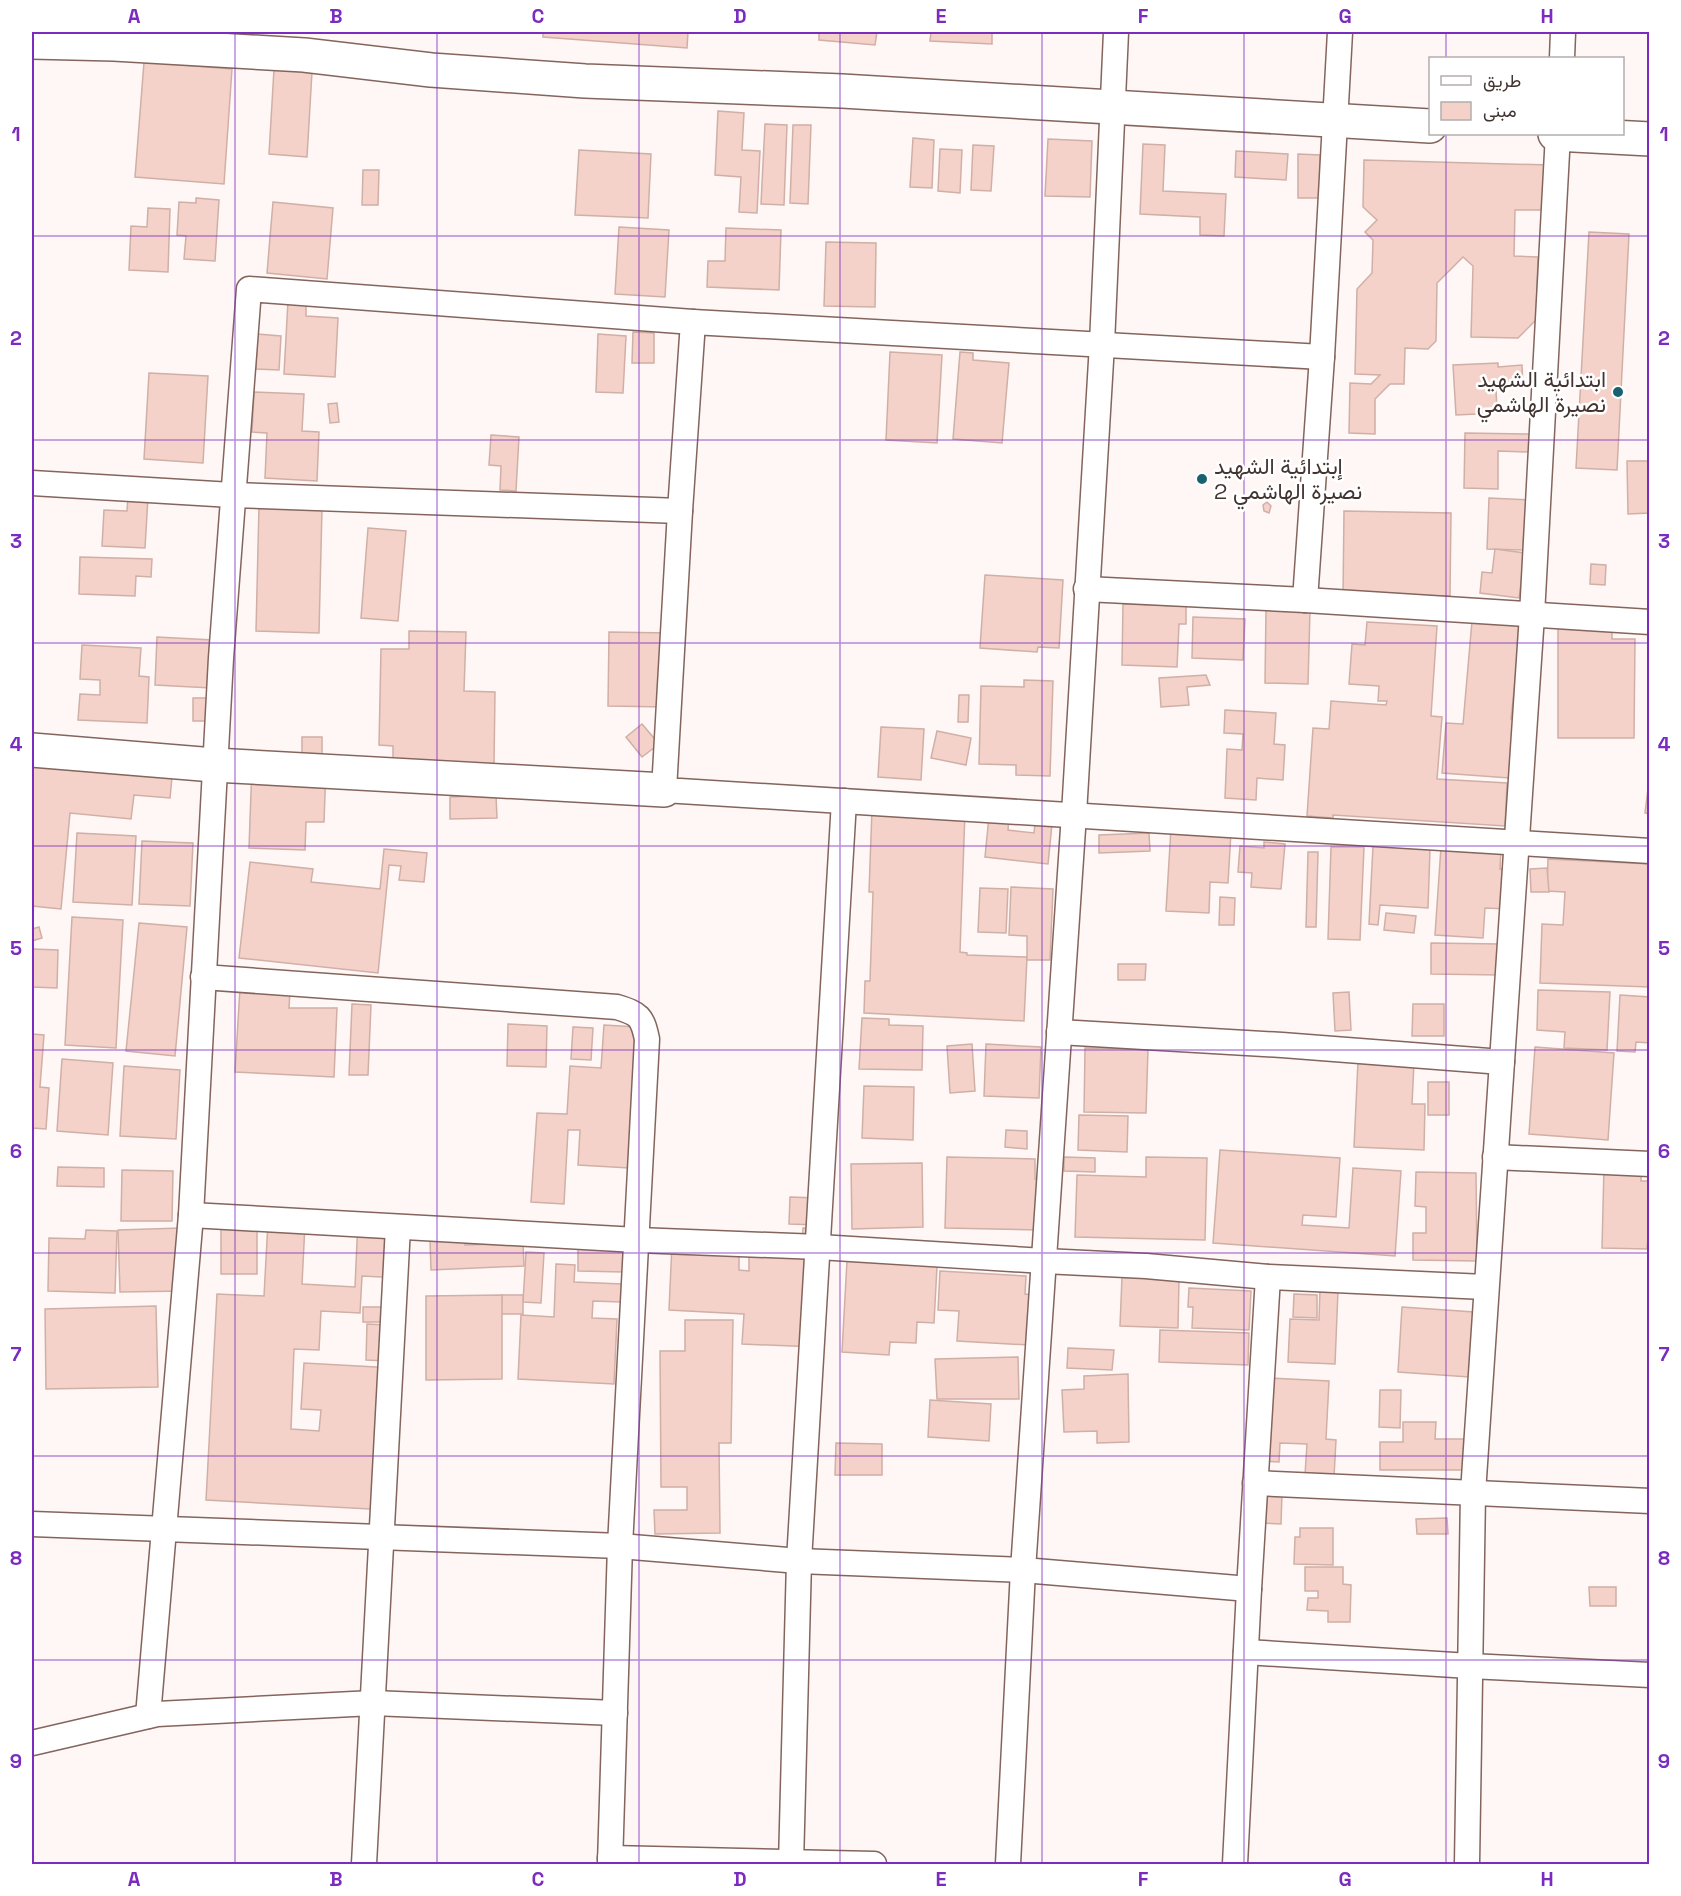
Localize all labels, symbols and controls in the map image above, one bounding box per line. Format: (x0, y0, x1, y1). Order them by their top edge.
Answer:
text: A (128, 3, 141, 29)
text: B (329, 3, 343, 29)
text: C (532, 3, 545, 29)
text: D (733, 3, 747, 29)
text: E (935, 3, 947, 29)
text: F (1138, 3, 1149, 29)
text: G (1338, 3, 1352, 29)
text: H (1540, 3, 1554, 29)
legend (1429, 57, 1624, 135)
text: طريق (1483, 69, 1521, 92)
text: مبنى (1483, 99, 1517, 122)
text: 1 (11, 121, 21, 147)
text: 1 (1659, 121, 1669, 147)
text: 2 (10, 325, 22, 351)
text: 2 (1658, 325, 1670, 351)
place label: ابتدائية الشهيد نصيرة الهاشمي (1477, 365, 1606, 423)
marker: ابتدائية الشهيد نصيرة الهاشمي (1611, 385, 1625, 399)
place label: إبتدائية الشهيد نصيرة الهاشمي 2 (1214, 452, 1362, 510)
marker: إبتدائية الشهيد نصيرة الهاشمي 2 (1195, 472, 1209, 486)
text: 3 (10, 528, 22, 554)
text: 3 (1658, 528, 1670, 554)
text: 4 (10, 731, 23, 757)
text: 4 (1658, 731, 1671, 757)
text: 5 (10, 935, 22, 961)
text: 5 (1658, 935, 1670, 961)
text: 6 (10, 1138, 22, 1164)
text: 6 (1658, 1138, 1670, 1164)
text: 7 (10, 1341, 22, 1367)
text: 7 (1658, 1341, 1670, 1367)
text: 8 (10, 1545, 22, 1571)
text: 8 (1658, 1545, 1670, 1571)
text: 9 (10, 1748, 22, 1774)
text: 9 (1658, 1748, 1670, 1774)
text: A (128, 1866, 141, 1892)
text: B (329, 1866, 343, 1892)
text: C (532, 1866, 545, 1892)
text: D (733, 1866, 747, 1892)
text: E (935, 1866, 947, 1892)
text: F (1138, 1866, 1149, 1892)
text: G (1338, 1866, 1352, 1892)
text: H (1540, 1866, 1554, 1892)

